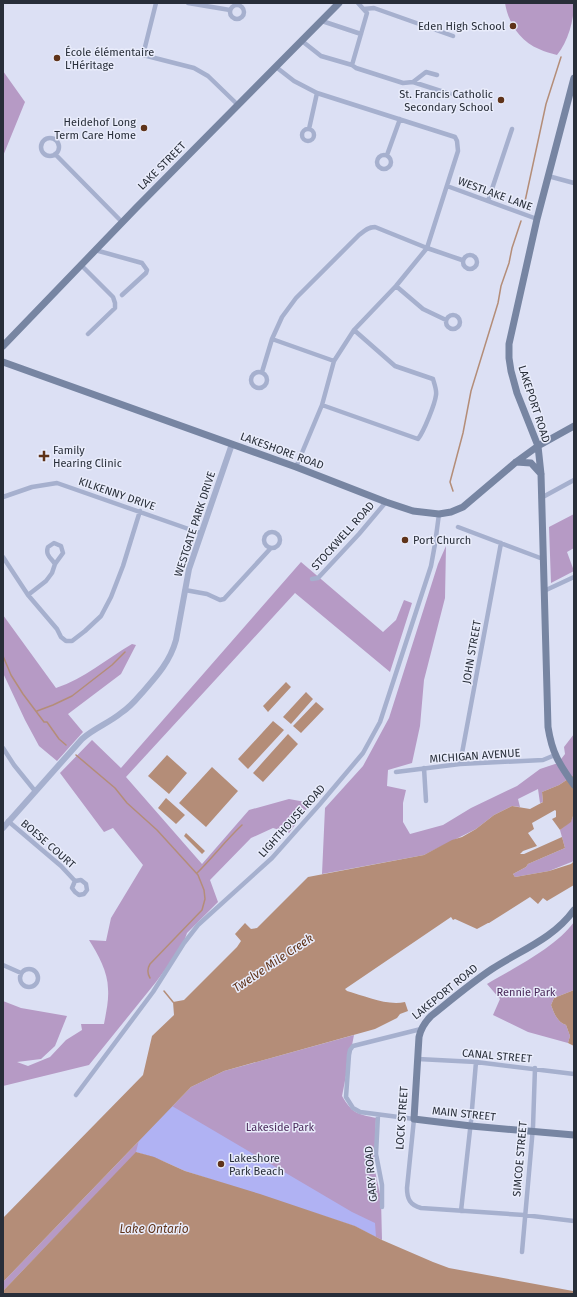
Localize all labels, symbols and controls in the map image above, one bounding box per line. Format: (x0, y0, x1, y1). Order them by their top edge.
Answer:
place label: Eden High School (418, 20, 505, 33)
marker: Eden High School (508, 21, 518, 31)
place label: École élémentaire L'Héritage (65, 45, 154, 72)
marker: École élémentaire L'Héritage (52, 53, 62, 63)
place label: St. Francis Catholic Secondary School (399, 88, 493, 114)
marker: St. Francis Catholic Secondary School (496, 95, 506, 105)
place label: Heidehof Long Term Care Home (54, 116, 136, 142)
marker: Heidehof Long Term Care Home (139, 123, 149, 133)
street label: LAKE STREET (135, 139, 189, 193)
street label: WESTLAKE LANE (456, 174, 534, 214)
street label: LAKEPORT ROAD (515, 364, 553, 444)
street label: LAKESHORE ROAD (238, 430, 326, 472)
place label: Family Hearing Clinic (53, 444, 122, 470)
marker: Family Hearing Clinic (38, 450, 50, 462)
street label: WESTGATE PARK DRIVE (172, 469, 218, 578)
street label: KILKENNY DRIVE (77, 475, 157, 513)
street label: STOCKWELL ROAD (309, 499, 377, 573)
place label: Port Church (413, 534, 471, 547)
marker: Port Church (400, 535, 410, 545)
street label: JOHN STREET (460, 619, 484, 685)
street label: MICHIGAN AVENUE (429, 746, 521, 766)
street label: LIGHTHOUSE ROAD (256, 782, 328, 860)
street label: BOESE COURT (18, 817, 78, 871)
water label: Twelve Mile Creek (230, 931, 316, 995)
street label: LAKEPORT ROAD (410, 962, 480, 1022)
park label: Rennie Park (496, 986, 556, 999)
street label: CANAL STREET (461, 1046, 533, 1066)
street label: LOCK STREET (393, 1085, 411, 1150)
street label: MAIN STREET (431, 1104, 497, 1124)
street label: SIMCOE STREET (510, 1120, 530, 1197)
park label: Lakeside Park (246, 1121, 314, 1134)
street label: GARY ROAD (362, 1146, 380, 1202)
place label: Lakeshore Park Beach (229, 1152, 284, 1178)
marker: Lakeshore Park Beach (216, 1159, 226, 1169)
water label: Lake Ontario (119, 1222, 189, 1236)

